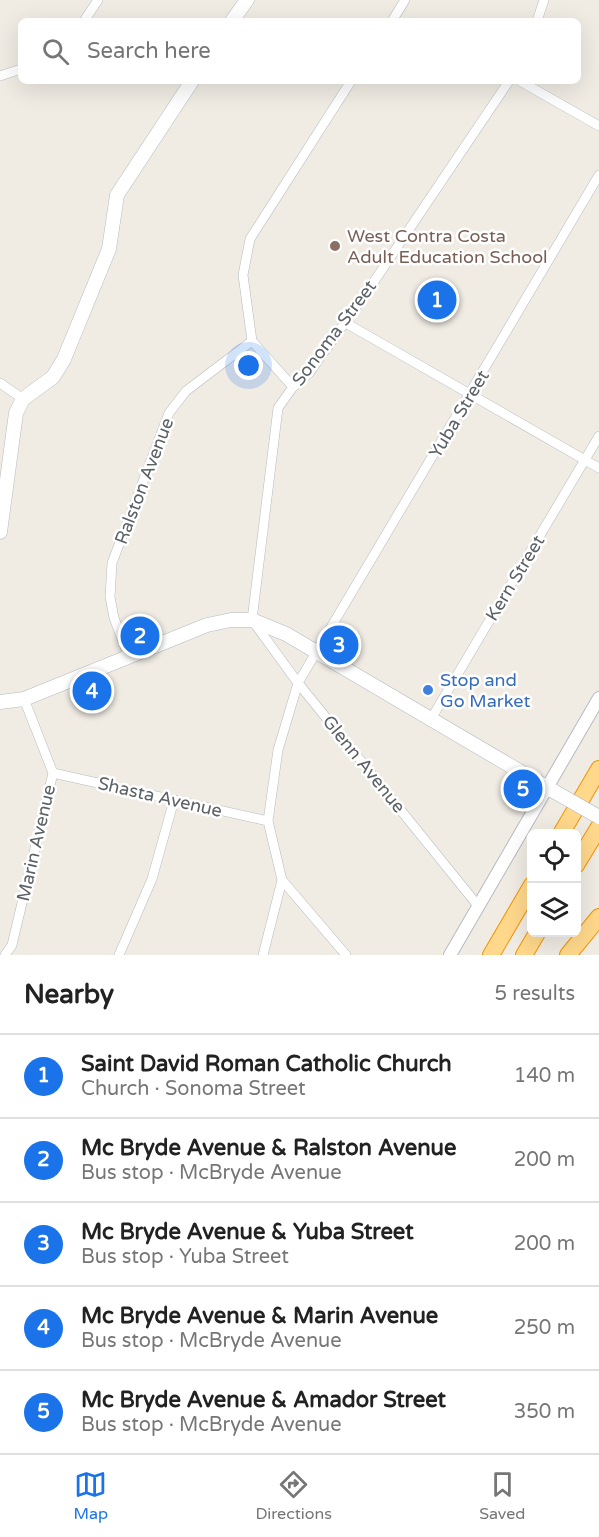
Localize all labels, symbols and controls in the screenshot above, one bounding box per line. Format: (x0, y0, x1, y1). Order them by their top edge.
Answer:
search box (18, 18, 581, 84)
icon: search (39, 35, 72, 68)
text: Search here (87, 38, 211, 64)
place label: West Contra Costa Adult Education School (347, 225, 548, 268)
marker: West Contra Costa Adult Education School (328, 239, 342, 253)
street label: Sonoma Street (287, 276, 381, 390)
pin: 1 (418, 278, 456, 322)
your location (234, 351, 263, 380)
street label: Yuba Street (424, 366, 494, 462)
street label: Ralston Avenue (110, 415, 178, 547)
street label: Kern Street (481, 531, 549, 625)
pin: 2 (120, 614, 160, 658)
pin: 3 (320, 622, 358, 668)
pin: 4 (72, 668, 112, 714)
place label: Stop and Go Market (440, 669, 530, 712)
marker: Stop and Go Market (421, 683, 435, 697)
street label: Glenn Avenue (318, 711, 410, 817)
pin: 5 (504, 766, 542, 812)
street label: Shasta Avenue (96, 772, 224, 822)
street label: Marin Avenue (12, 783, 60, 903)
map controls (527, 829, 581, 937)
button: locate (527, 829, 581, 883)
button: layers (527, 883, 581, 937)
text: Nearby (24, 979, 114, 1010)
text: 5 results (495, 982, 575, 1006)
text: Saint David Roman Catholic Church (81, 1051, 452, 1077)
text: 1 (37, 1064, 50, 1088)
text: 140 m (514, 1064, 575, 1088)
text: Church · Sonoma Street (81, 1077, 306, 1101)
text: Mc Bryde Avenue & Ralston Avenue (81, 1135, 456, 1161)
text: 2 (37, 1148, 50, 1172)
text: 200 m (514, 1148, 575, 1172)
text: Bus stop · McBryde Avenue (81, 1161, 342, 1185)
text: Mc Bryde Avenue & Yuba Street (81, 1219, 414, 1245)
text: 3 (37, 1232, 50, 1256)
text: 200 m (514, 1232, 575, 1256)
text: Bus stop · Yuba Street (81, 1245, 289, 1269)
text: Mc Bryde Avenue & Marin Avenue (81, 1303, 438, 1329)
text: 4 (37, 1316, 50, 1340)
text: 250 m (514, 1316, 575, 1340)
text: Bus stop · McBryde Avenue (81, 1329, 342, 1353)
text: Mc Bryde Avenue & Amador Street (81, 1387, 446, 1413)
text: 5 (37, 1400, 50, 1424)
text: 350 m (514, 1400, 575, 1424)
text: Bus stop · McBryde Avenue (81, 1413, 342, 1437)
tab: Map (74, 1468, 108, 1524)
tab: Directions (255, 1468, 332, 1524)
tab: Saved (479, 1468, 525, 1524)

